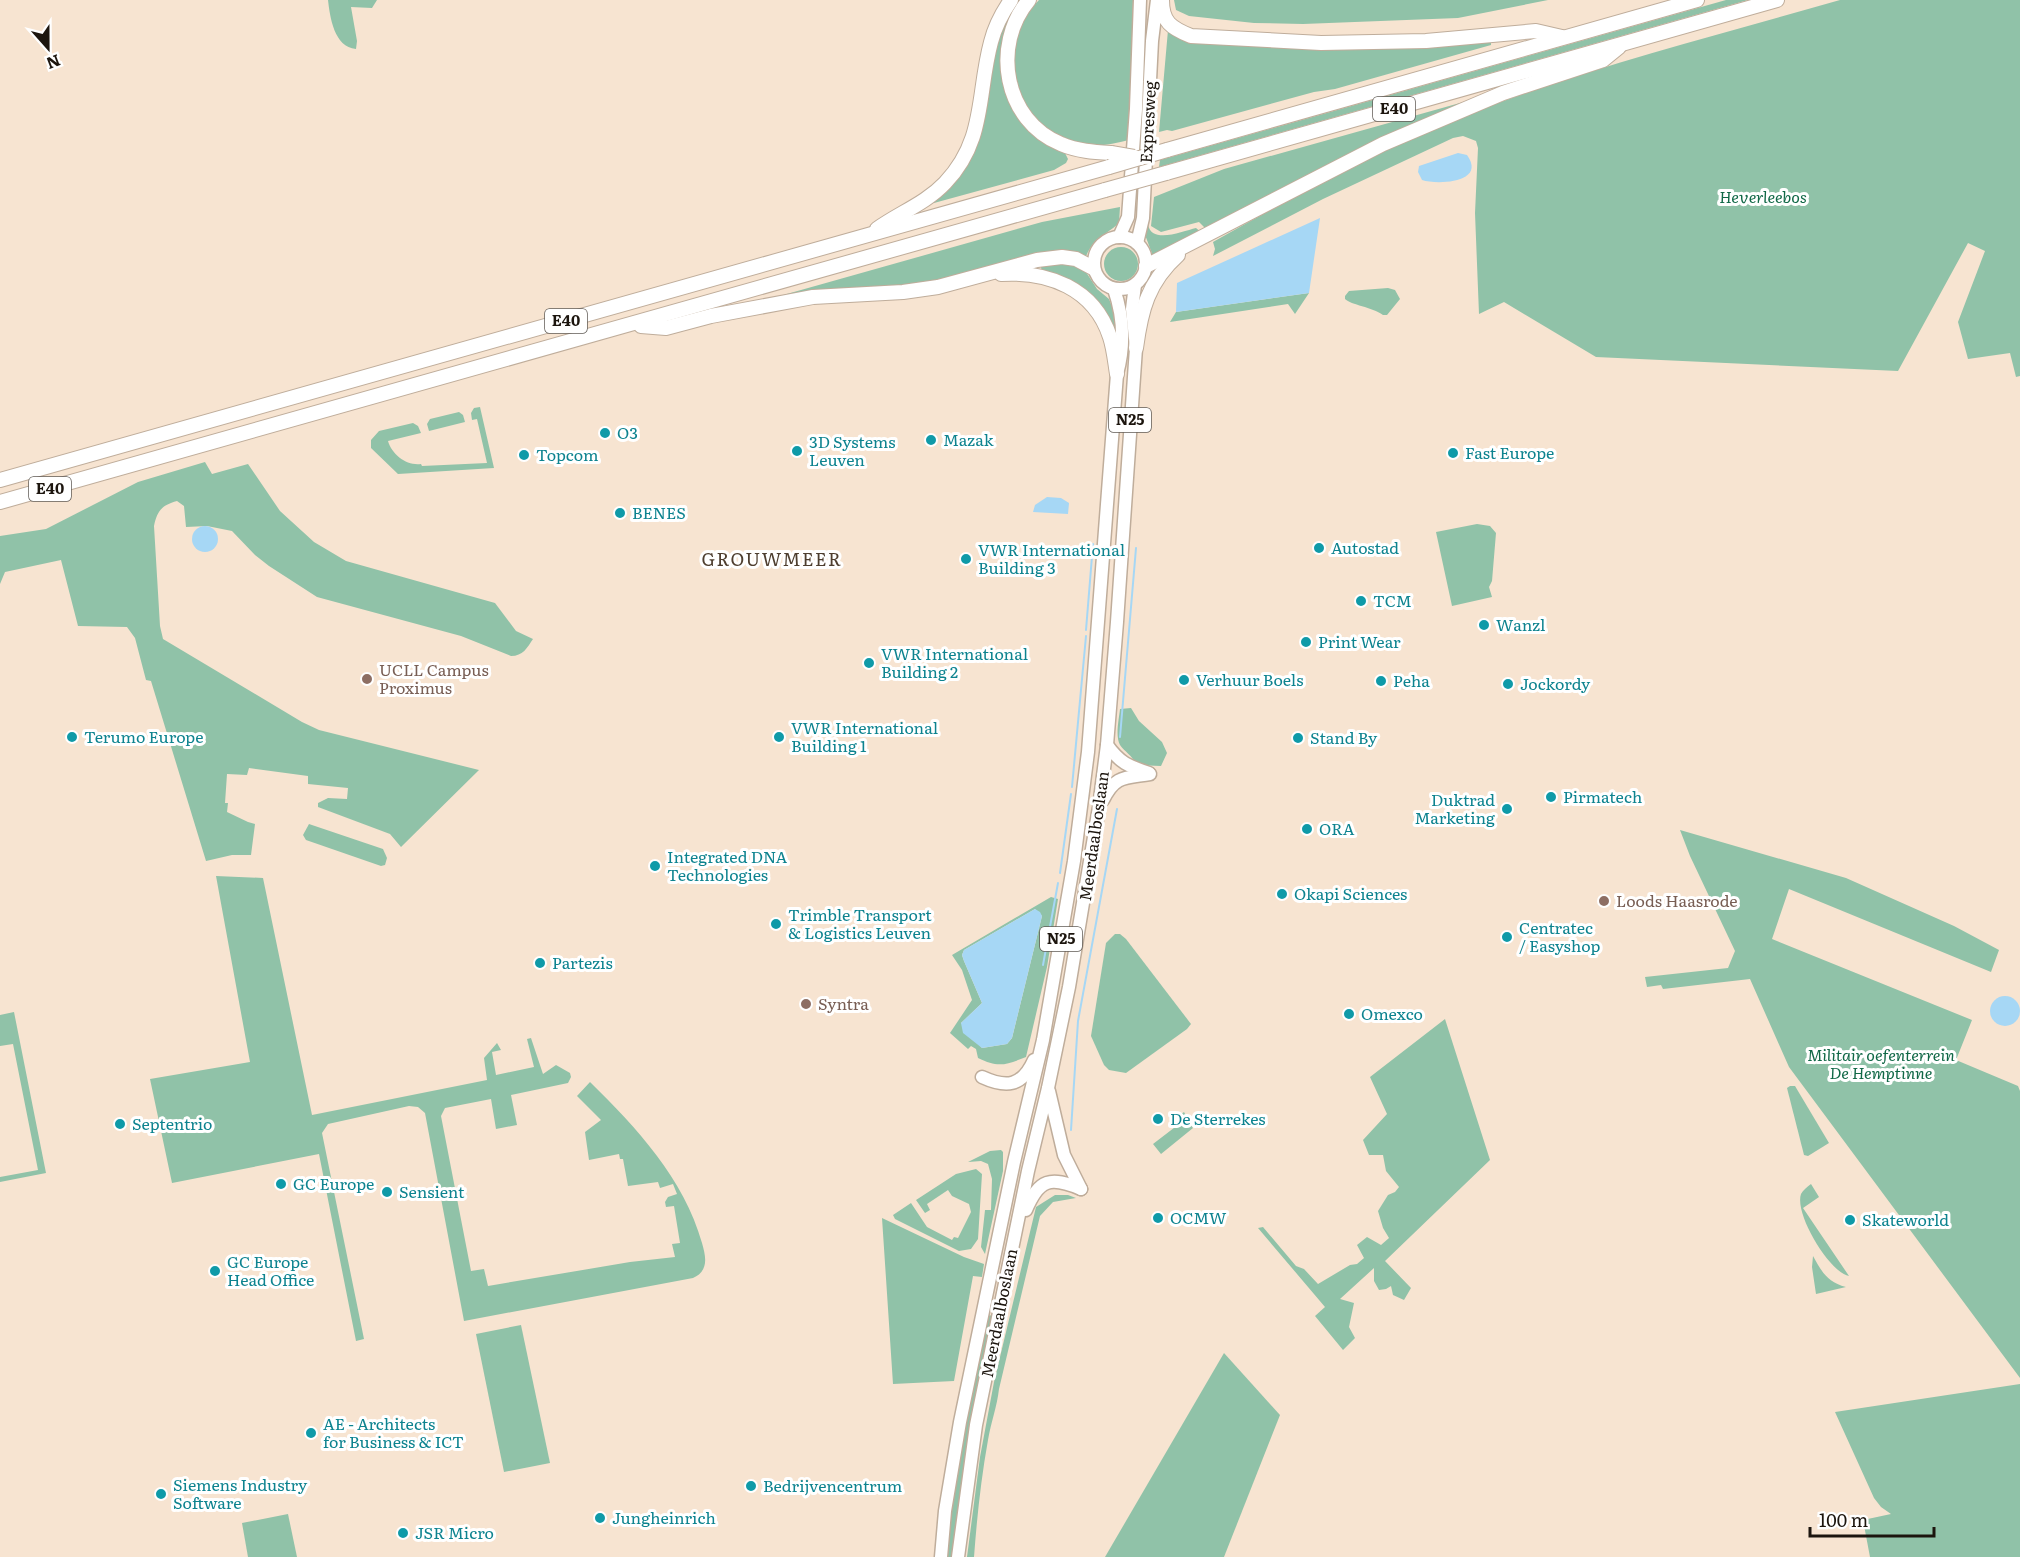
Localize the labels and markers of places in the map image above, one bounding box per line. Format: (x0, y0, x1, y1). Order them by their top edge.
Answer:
place label: O3 (617, 420, 638, 444)
marker: O3 (598, 426, 612, 440)
place label: Mazak (943, 427, 994, 451)
place label: 3D Systems Leuven (809, 429, 895, 471)
marker: Mazak (924, 433, 938, 447)
place label: Fast Europe (1465, 440, 1554, 464)
place label: Topcom (536, 442, 599, 466)
marker: 3D Systems Leuven (790, 444, 804, 458)
marker: Fast Europe (1446, 446, 1460, 460)
marker: Topcom (517, 448, 531, 462)
place label: BENES (632, 500, 686, 524)
marker: BENES (613, 506, 627, 520)
place label: Autostad (1331, 535, 1399, 559)
place label: VWR International Building 3 (978, 537, 1125, 579)
marker: Autostad (1312, 541, 1326, 555)
marker: VWR International Building 3 (959, 552, 973, 566)
place label: TCM (1373, 588, 1412, 612)
marker: TCM (1354, 594, 1368, 608)
place label: Wanzl (1496, 612, 1545, 636)
marker: Wanzl (1477, 618, 1491, 632)
place label: Print Wear (1318, 629, 1401, 653)
marker: Print Wear (1299, 635, 1313, 649)
place label: VWR International Building 2 (881, 641, 1028, 683)
marker: VWR International Building 2 (862, 656, 876, 670)
place label: UCLL Campus Proximus (379, 657, 489, 699)
place label: Verhuur Boels (1196, 667, 1303, 691)
place label: Peha (1393, 668, 1430, 692)
place label: Jockordy (1520, 671, 1591, 695)
marker: UCLL Campus Proximus (360, 672, 374, 686)
marker: Verhuur Boels (1177, 673, 1191, 687)
marker: Peha (1374, 674, 1388, 688)
marker: Jockordy (1501, 677, 1515, 691)
place label: VWR International Building 1 (791, 715, 938, 757)
place label: Terumo Europe (84, 724, 204, 748)
place label: Stand By (1310, 725, 1378, 749)
marker: Terumo Europe (65, 730, 79, 744)
marker: VWR International Building 1 (772, 730, 786, 744)
marker: Stand By (1291, 731, 1305, 745)
place label: Pirmatech (1563, 784, 1643, 808)
place label: Duktrad Marketing (1415, 787, 1495, 829)
marker: Pirmatech (1544, 790, 1558, 804)
marker: Duktrad Marketing (1500, 802, 1514, 816)
place label: ORA (1319, 816, 1355, 840)
marker: ORA (1300, 822, 1314, 836)
place label: Integrated DNA Technologies (667, 844, 787, 886)
marker: Integrated DNA Technologies (648, 859, 662, 873)
place label: Okapi Sciences (1294, 881, 1407, 905)
marker: Okapi Sciences (1275, 887, 1289, 901)
place label: Loods Haasrode (1616, 888, 1738, 912)
marker: Loods Haasrode (1597, 894, 1611, 908)
place label: Trimble Transport & Logistics Leuven (788, 902, 932, 944)
place label: Centratec / Easyshop (1519, 915, 1601, 957)
marker: Trimble Transport & Logistics Leuven (769, 917, 783, 931)
marker: Centratec / Easyshop (1500, 930, 1514, 944)
place label: Partezis (552, 950, 613, 974)
marker: Partezis (533, 956, 547, 970)
place label: Syntra (818, 991, 869, 1015)
marker: Syntra (799, 997, 813, 1011)
place label: Omexco (1361, 1001, 1423, 1025)
marker: Omexco (1342, 1007, 1356, 1021)
place label: De Sterrekes (1170, 1106, 1266, 1130)
place label: Septentrio (132, 1111, 212, 1135)
marker: De Sterrekes (1151, 1112, 1165, 1126)
marker: Septentrio (113, 1117, 127, 1131)
place label: GC Europe (293, 1171, 374, 1195)
marker: GC Europe (274, 1177, 288, 1191)
place label: Sensient (399, 1179, 465, 1203)
marker: Sensient (380, 1185, 394, 1199)
place label: OCMW (1170, 1205, 1227, 1229)
place label: Skateworld (1862, 1207, 1949, 1231)
marker: OCMW (1151, 1211, 1165, 1225)
marker: Skateworld (1843, 1213, 1857, 1227)
place label: GC Europe Head Office (227, 1249, 314, 1291)
marker: GC Europe Head Office (208, 1264, 222, 1278)
place label: AE - Architects for Business & ICT (323, 1411, 464, 1453)
marker: AE - Architects for Business & ICT (304, 1426, 318, 1440)
place label: Siemens Industry Software (173, 1472, 308, 1514)
place label: Bedrijvencentrum (763, 1473, 903, 1497)
marker: Bedrijvencentrum (744, 1479, 758, 1493)
marker: Siemens Industry Software (154, 1487, 168, 1501)
place label: Jungheinrich (612, 1505, 716, 1529)
marker: Jungheinrich (593, 1511, 607, 1525)
place label: JSR Micro (415, 1520, 494, 1544)
marker: JSR Micro (396, 1526, 410, 1540)

